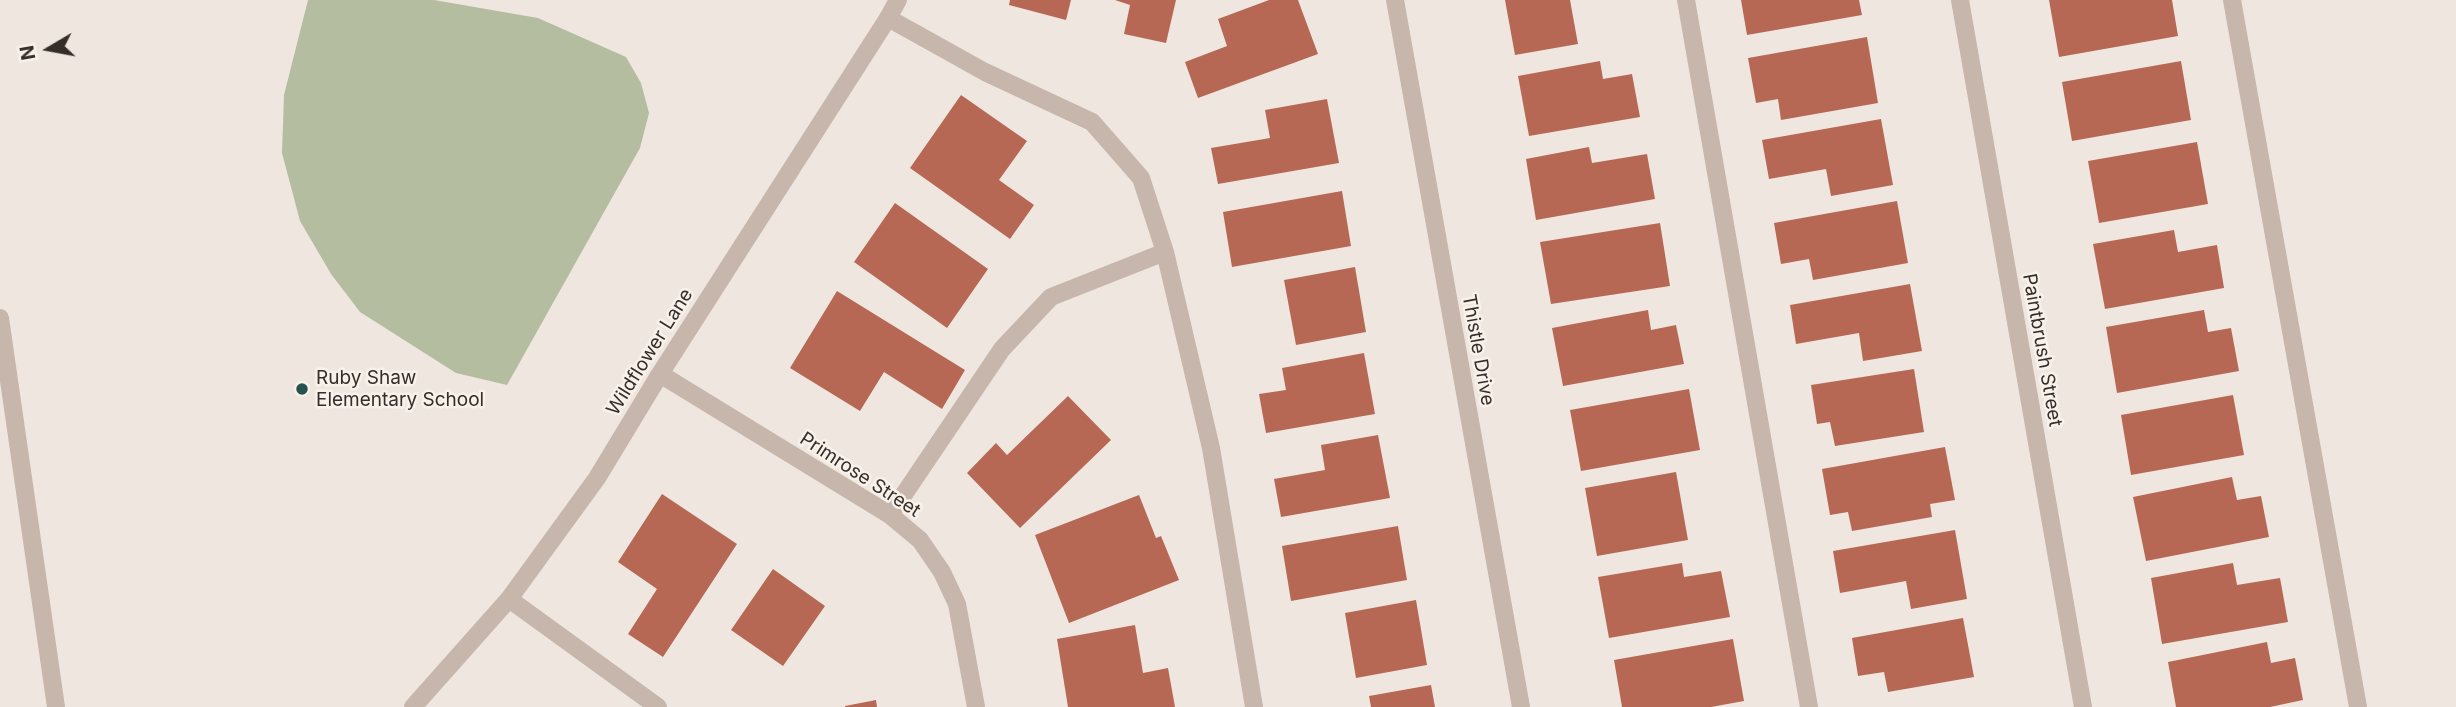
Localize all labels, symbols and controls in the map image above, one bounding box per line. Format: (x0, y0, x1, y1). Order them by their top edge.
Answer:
north arrow (14, 14, 84, 84)
text: N (15, 44, 40, 62)
street label: Paintbrush Street (2017, 272, 2067, 428)
street label: Wildflower Lane (602, 285, 698, 419)
street label: Thistle Drive (1457, 293, 1499, 407)
place label: Ruby Shaw Elementary School (316, 367, 484, 411)
marker: Ruby Shaw Elementary School (294, 381, 310, 397)
street label: Primrose Street (795, 428, 925, 522)

